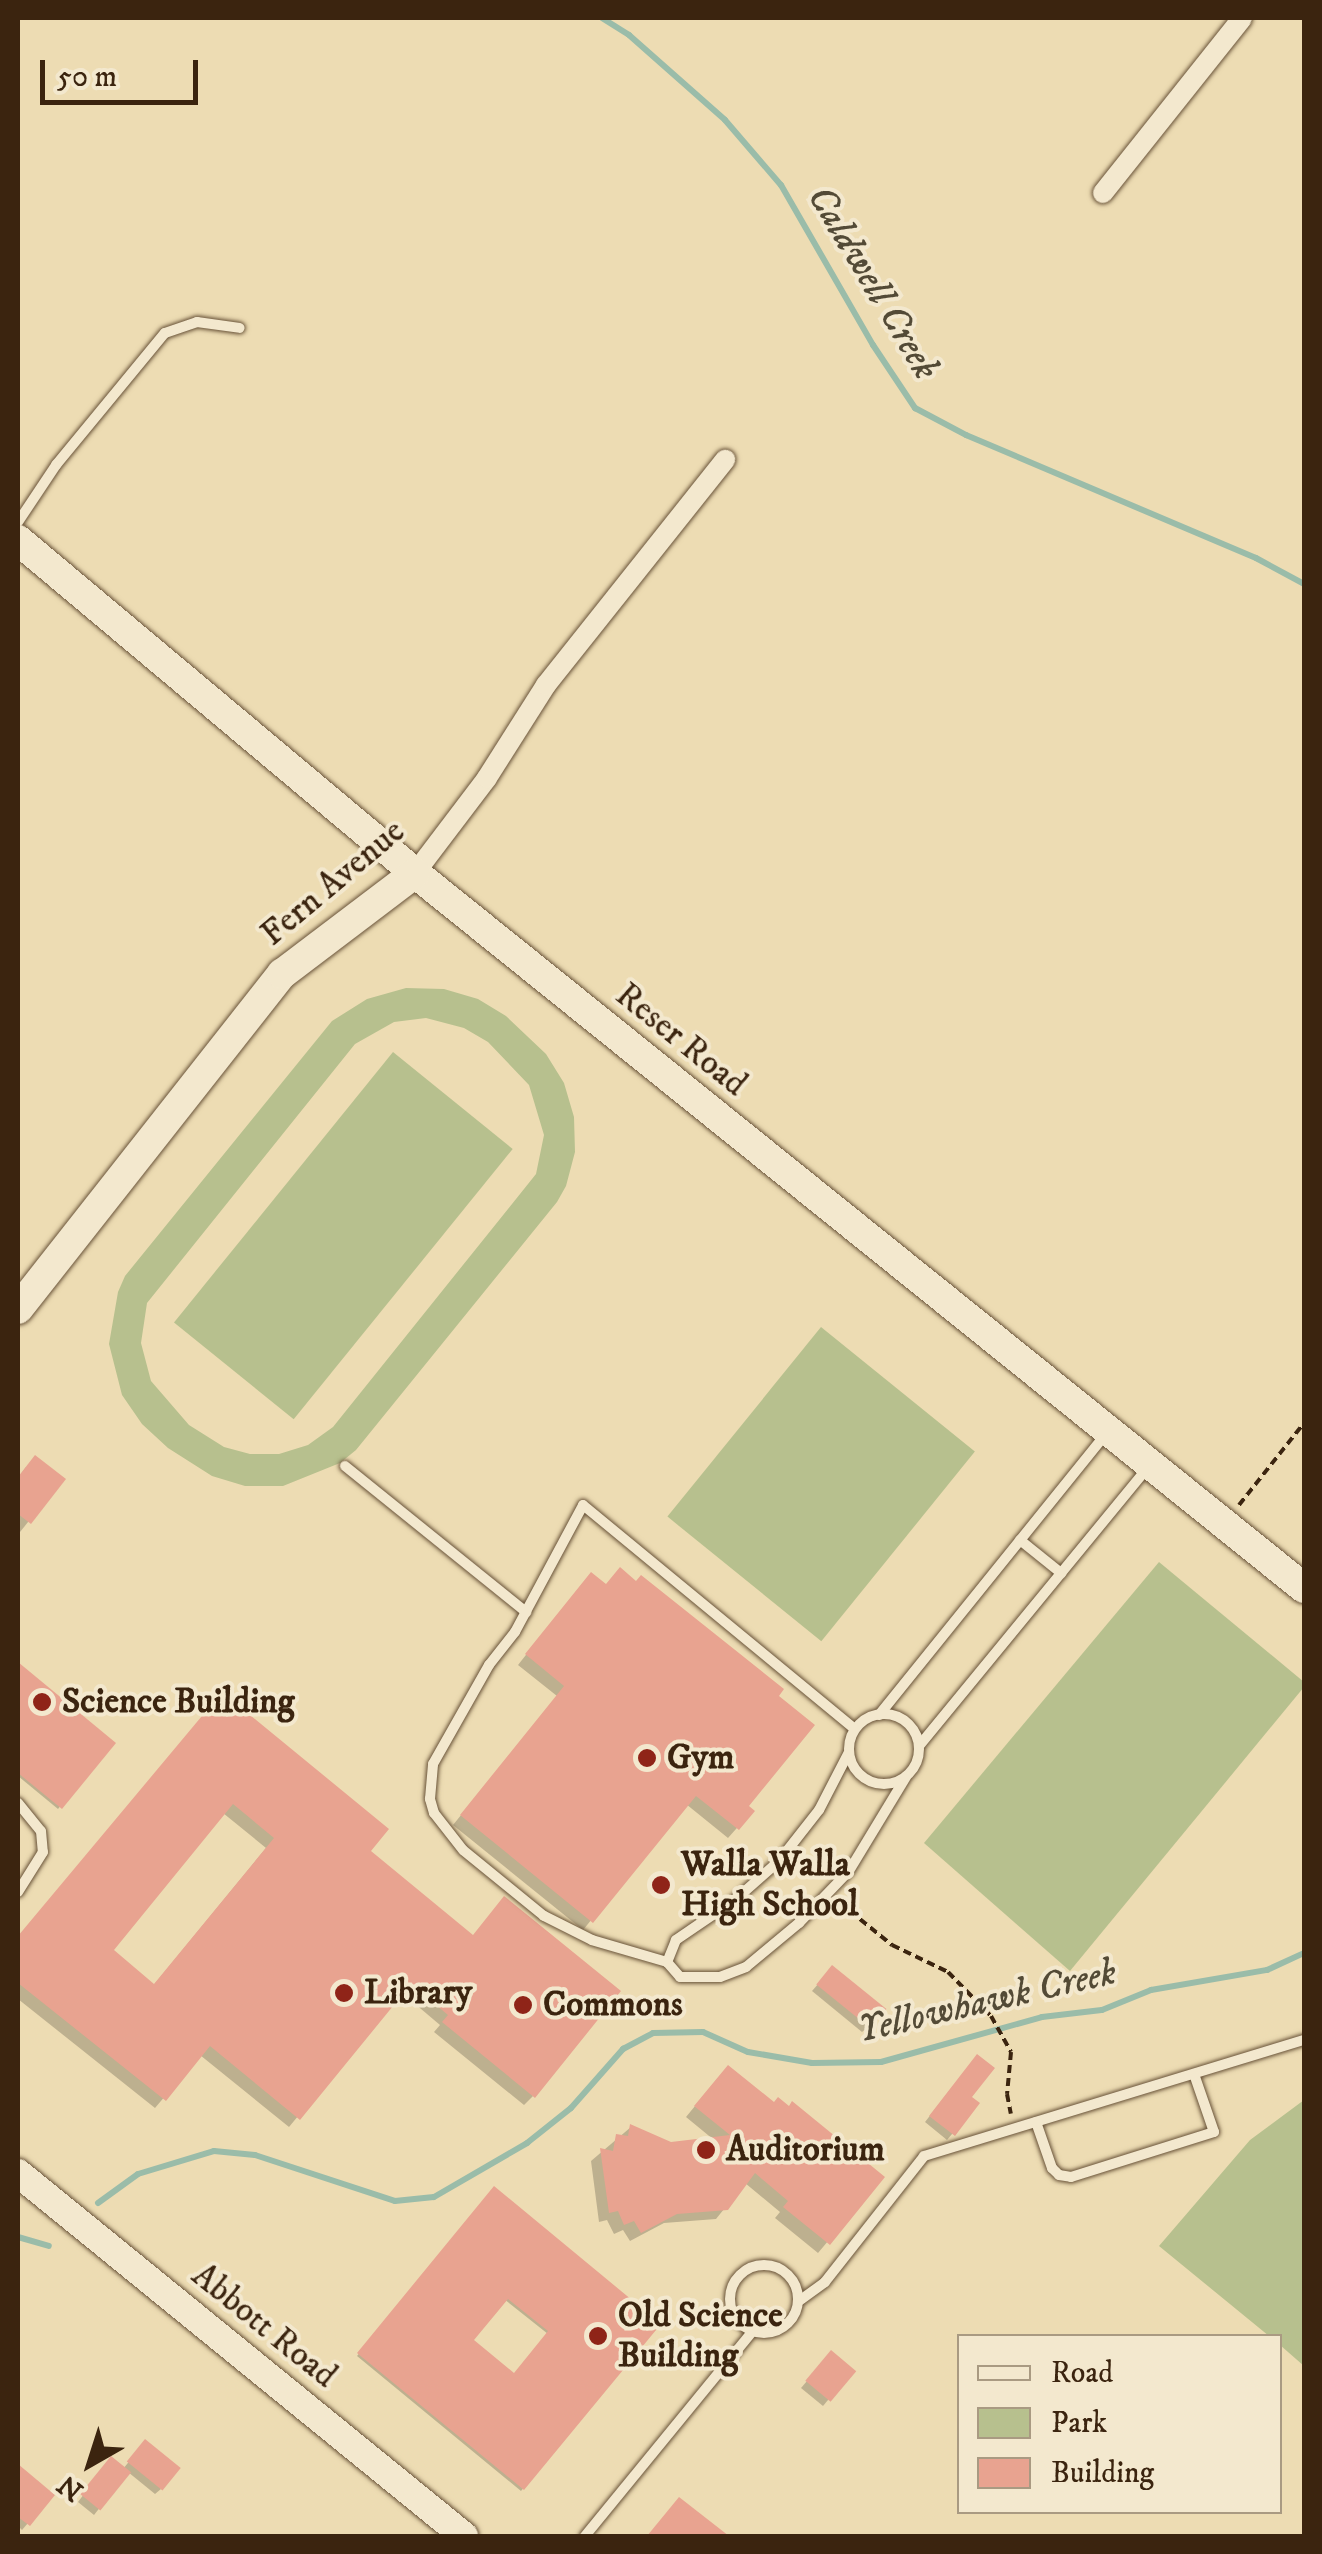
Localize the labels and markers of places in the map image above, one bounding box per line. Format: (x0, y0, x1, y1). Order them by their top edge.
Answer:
place label: Science Building (62, 1681, 295, 1723)
marker: Science Building (31, 1691, 53, 1713)
place label: Gym (667, 1737, 734, 1779)
marker: Gym (636, 1747, 658, 1769)
place label: Walla Walla High School (681, 1844, 858, 1926)
marker: Walla Walla High School (650, 1874, 672, 1896)
place label: Library (364, 1972, 472, 2014)
marker: Library (333, 1982, 355, 2004)
place label: Commons (543, 1984, 683, 2026)
marker: Commons (512, 1994, 534, 2016)
place label: Auditorium (726, 2129, 885, 2171)
marker: Auditorium (695, 2139, 717, 2161)
place label: Old Science Building (618, 2295, 783, 2377)
marker: Old Science Building (587, 2325, 609, 2347)

